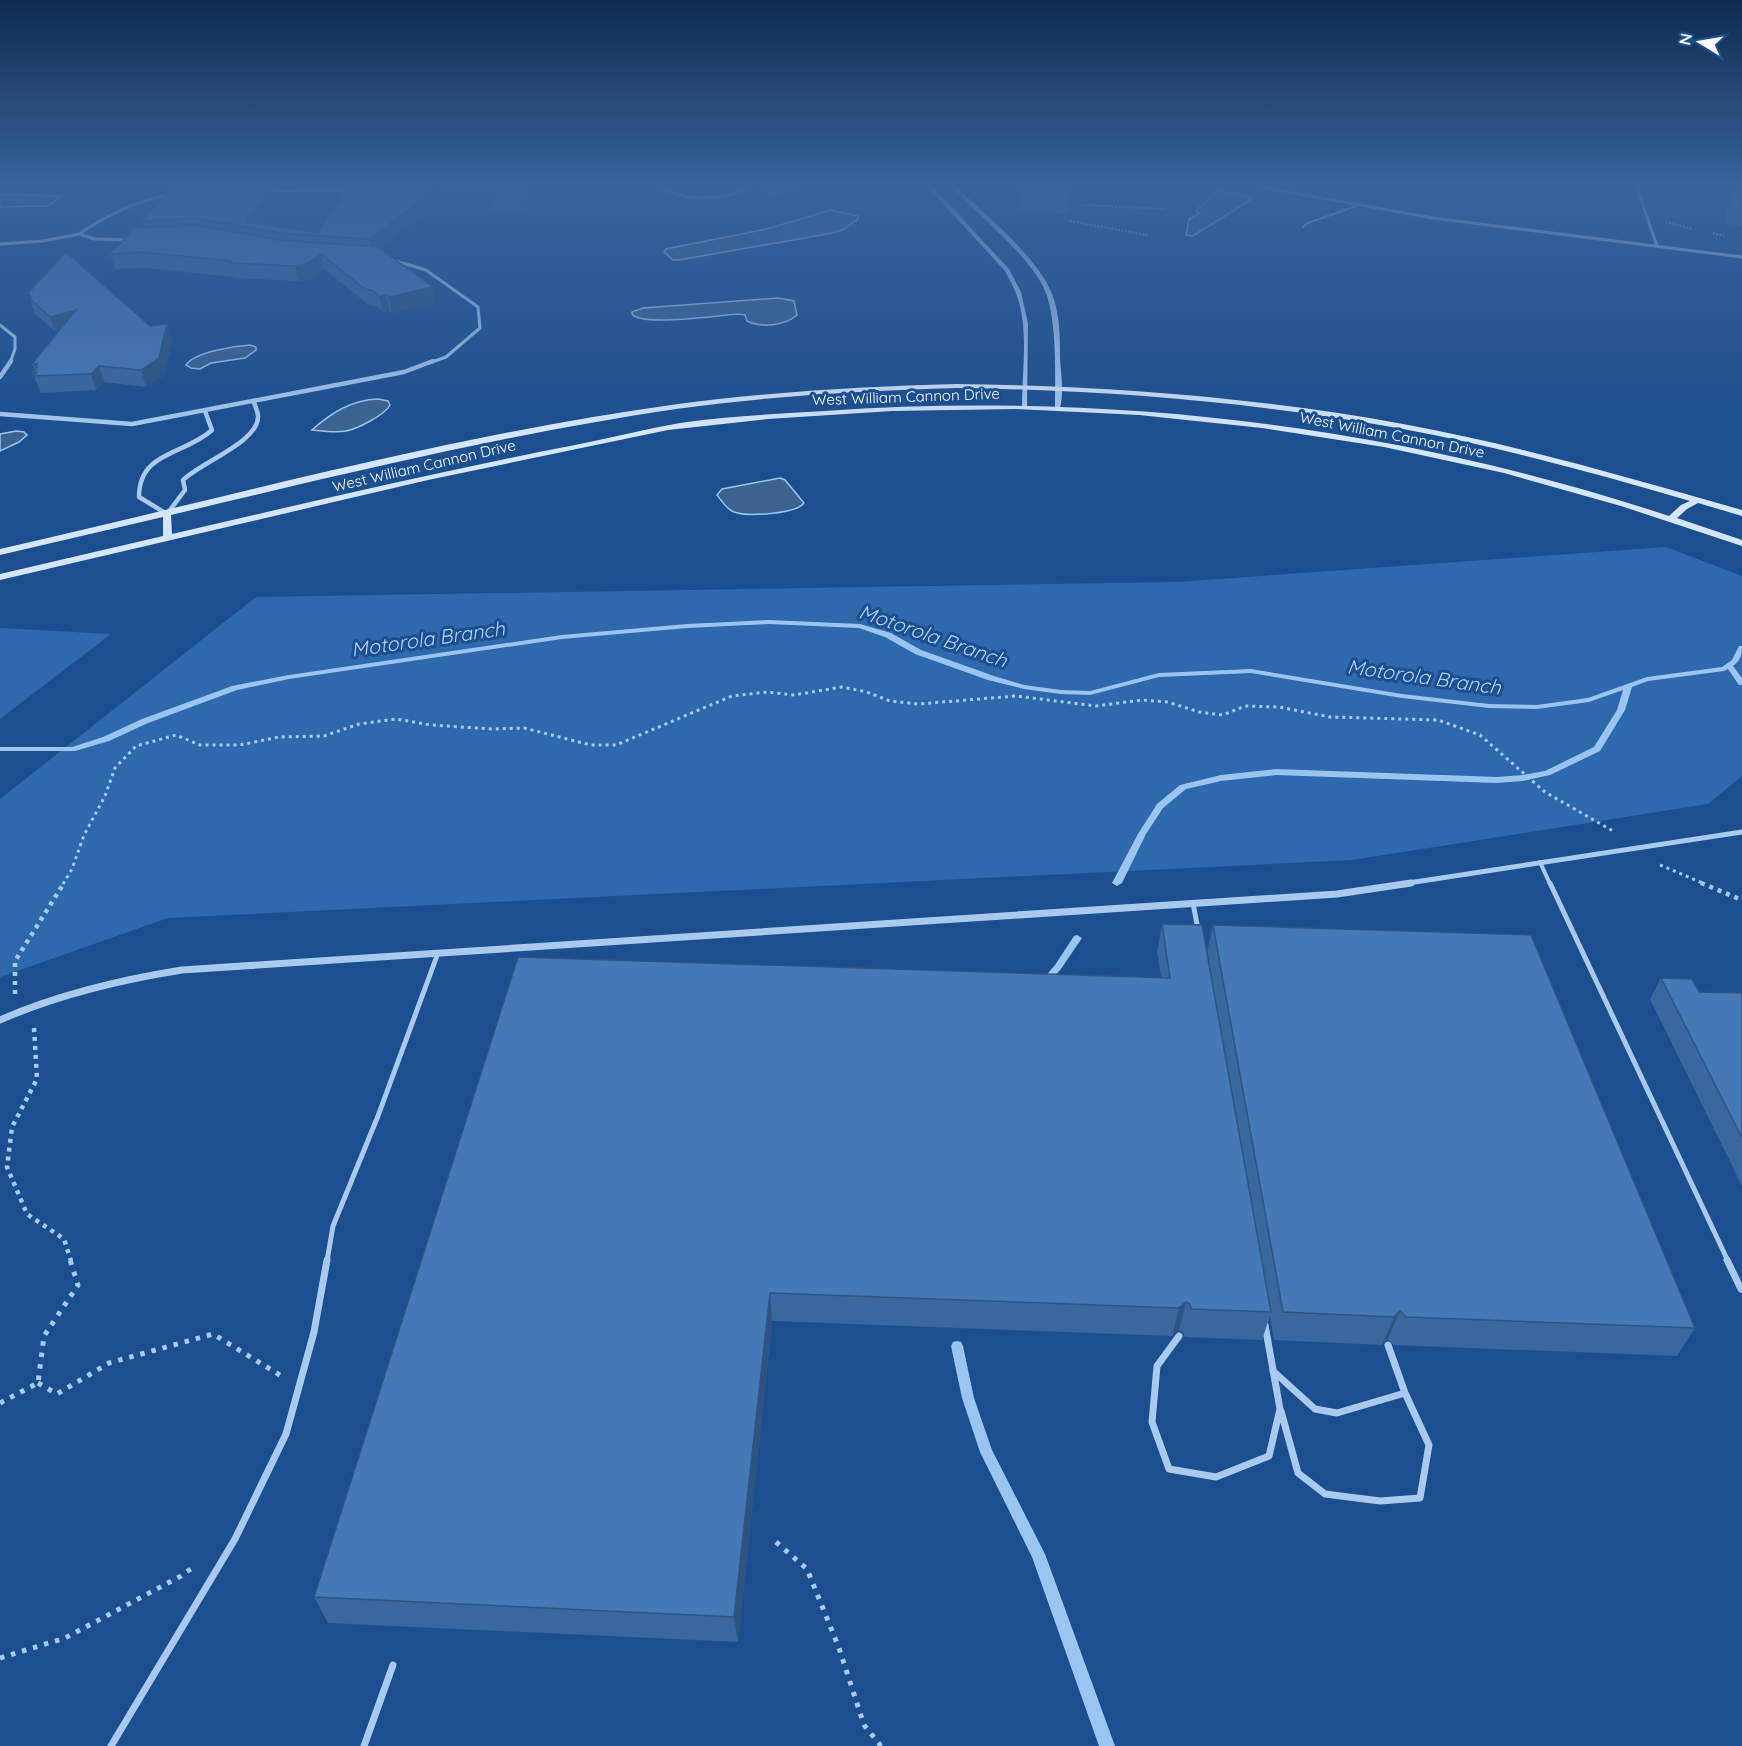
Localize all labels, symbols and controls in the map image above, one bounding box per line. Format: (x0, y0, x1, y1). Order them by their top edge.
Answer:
north arrow (1670, 12, 1730, 72)
text: N (1674, 31, 1696, 47)
street label: West William Cannon Drive (812, 384, 1000, 409)
street label: West William Cannon Drive (1298, 407, 1486, 462)
street label: West William Cannon Drive (330, 435, 518, 496)
water label: Motorola Branch (856, 599, 1011, 673)
water label: Motorola Branch (350, 615, 507, 662)
water label: Motorola Branch (1346, 653, 1503, 700)

